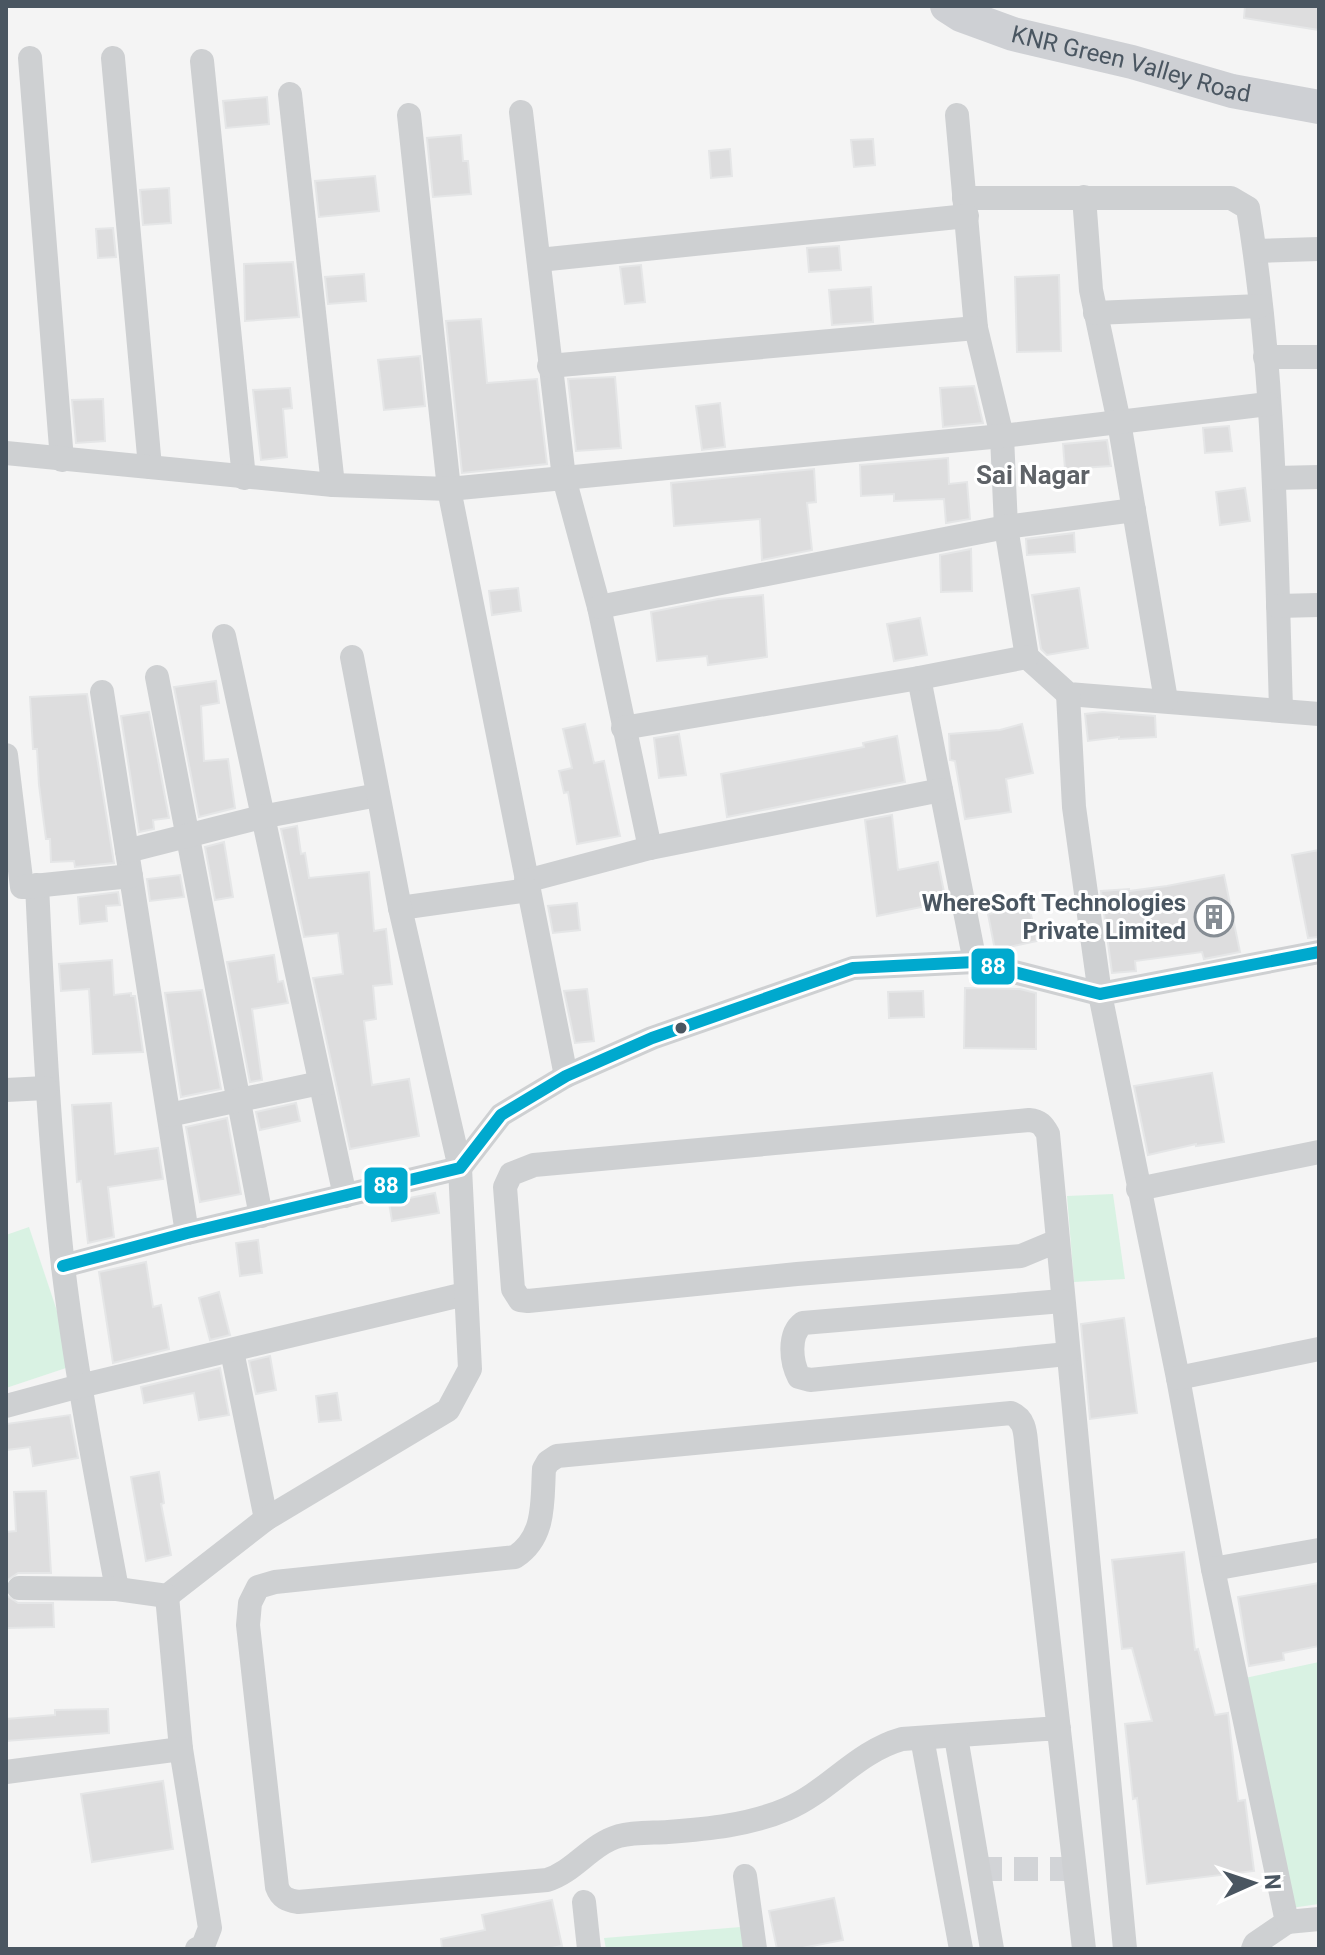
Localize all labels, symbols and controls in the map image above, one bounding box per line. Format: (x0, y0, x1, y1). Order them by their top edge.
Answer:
street label: KNR Green Valley Road (1009, 20, 1253, 108)
district label: Sai Nagar (976, 460, 1090, 490)
place label: WhereSoft Technologies Private Limited (922, 889, 1186, 945)
building icon: WhereSoft Technologies Private Limited (1193, 896, 1235, 938)
line badge: 88 (970, 947, 1016, 986)
text: 88 (980, 954, 1006, 979)
unlabelled marker (673, 1020, 689, 1036)
line badge: 88 (363, 1166, 409, 1205)
text: 88 (373, 1173, 399, 1198)
north arrow (1213, 1843, 1293, 1923)
text: N (1260, 1874, 1285, 1890)

